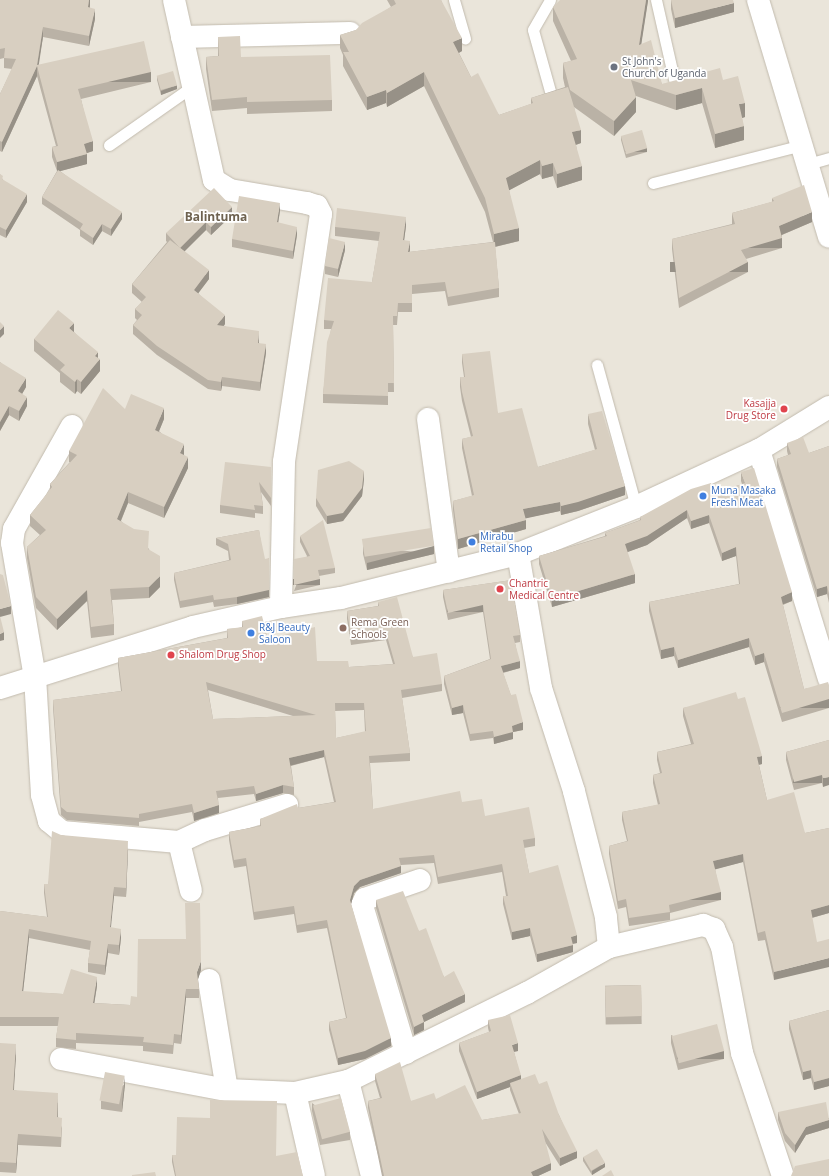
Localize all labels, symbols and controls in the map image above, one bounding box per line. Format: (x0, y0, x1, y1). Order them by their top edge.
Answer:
place label: St John's Church of Uganda (622, 55, 706, 78)
marker: St John's Church of Uganda (609, 62, 619, 72)
district label: Balintuma (185, 210, 247, 224)
place label: Kasajja Drug Store (726, 397, 776, 420)
marker: Kasajja Drug Store (779, 404, 789, 414)
place label: Muna Masaka Fresh Meat (711, 484, 776, 508)
marker: Muna Masaka Fresh Meat (698, 491, 708, 501)
place label: Mirabu Retail Shop (480, 530, 532, 554)
marker: Mirabu Retail Shop (467, 537, 477, 547)
place label: Chantric Medical Centre (509, 577, 579, 600)
marker: Chantric Medical Centre (494, 583, 506, 595)
place label: Rema Green Schools (351, 616, 409, 640)
place label: R&J Beauty Saloon (259, 621, 310, 644)
marker: Rema Green Schools (338, 623, 348, 633)
marker: R&J Beauty Saloon (246, 628, 256, 638)
place label: Shalom Drug Shop (179, 649, 266, 661)
marker: Shalom Drug Shop (166, 650, 176, 660)

